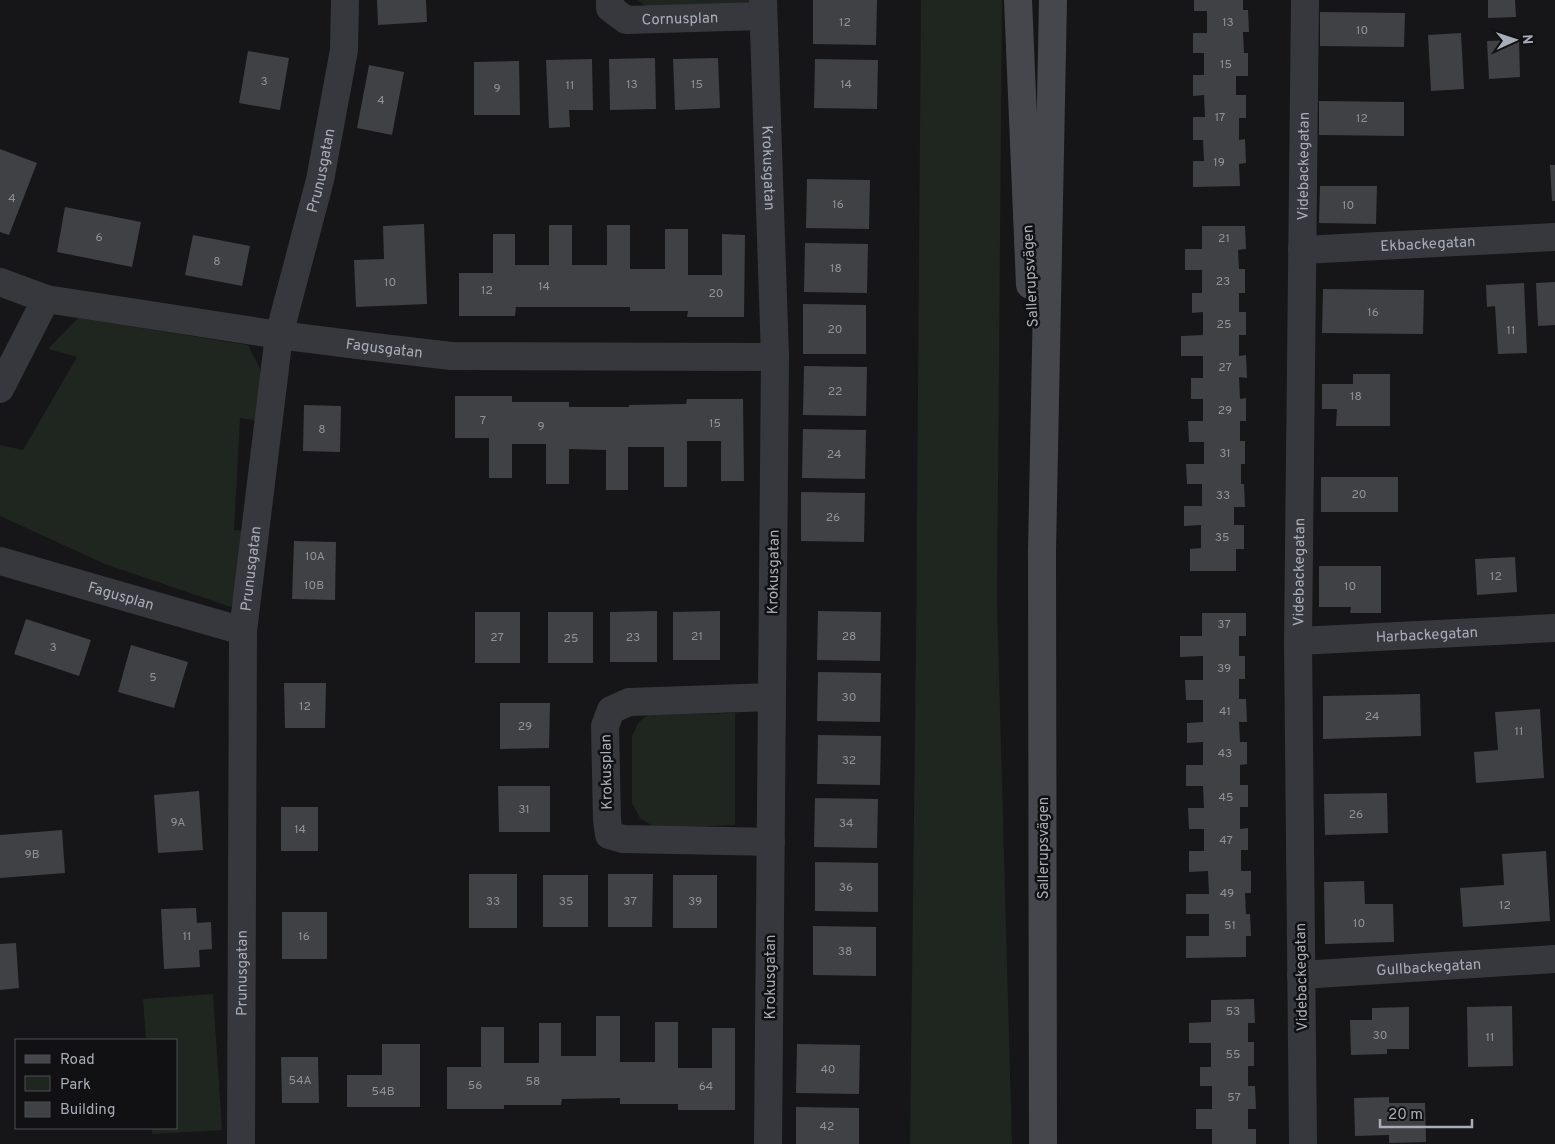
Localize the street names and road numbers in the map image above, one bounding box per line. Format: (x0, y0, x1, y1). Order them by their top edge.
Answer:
street label: Cornusplan (641, 9, 719, 31)
street label: Videbackegatan (1295, 112, 1315, 220)
street label: Krokusgatan (756, 125, 778, 211)
street label: Prunusgatan (304, 127, 340, 215)
street label: Sallerupsvägen (1019, 224, 1044, 328)
street label: Ekbackegatan (1380, 233, 1476, 257)
street label: Fagusgatan (345, 336, 424, 364)
street label: Videbackegatan (1290, 518, 1310, 626)
street label: Prunusgatan (237, 525, 267, 612)
street label: Krokusgatan (764, 529, 785, 615)
street label: Fagusplan (85, 579, 156, 616)
street label: Harbackegatan (1375, 624, 1479, 648)
street label: Krokusplan (597, 734, 618, 810)
street label: Sallerupsvägen (1035, 797, 1054, 899)
street label: Videbackegatan (1292, 923, 1313, 1031)
street label: Prunusgatan (233, 930, 253, 1016)
street label: Krokusgatan (762, 934, 781, 1020)
street label: Gullbackegatan (1376, 956, 1482, 981)

